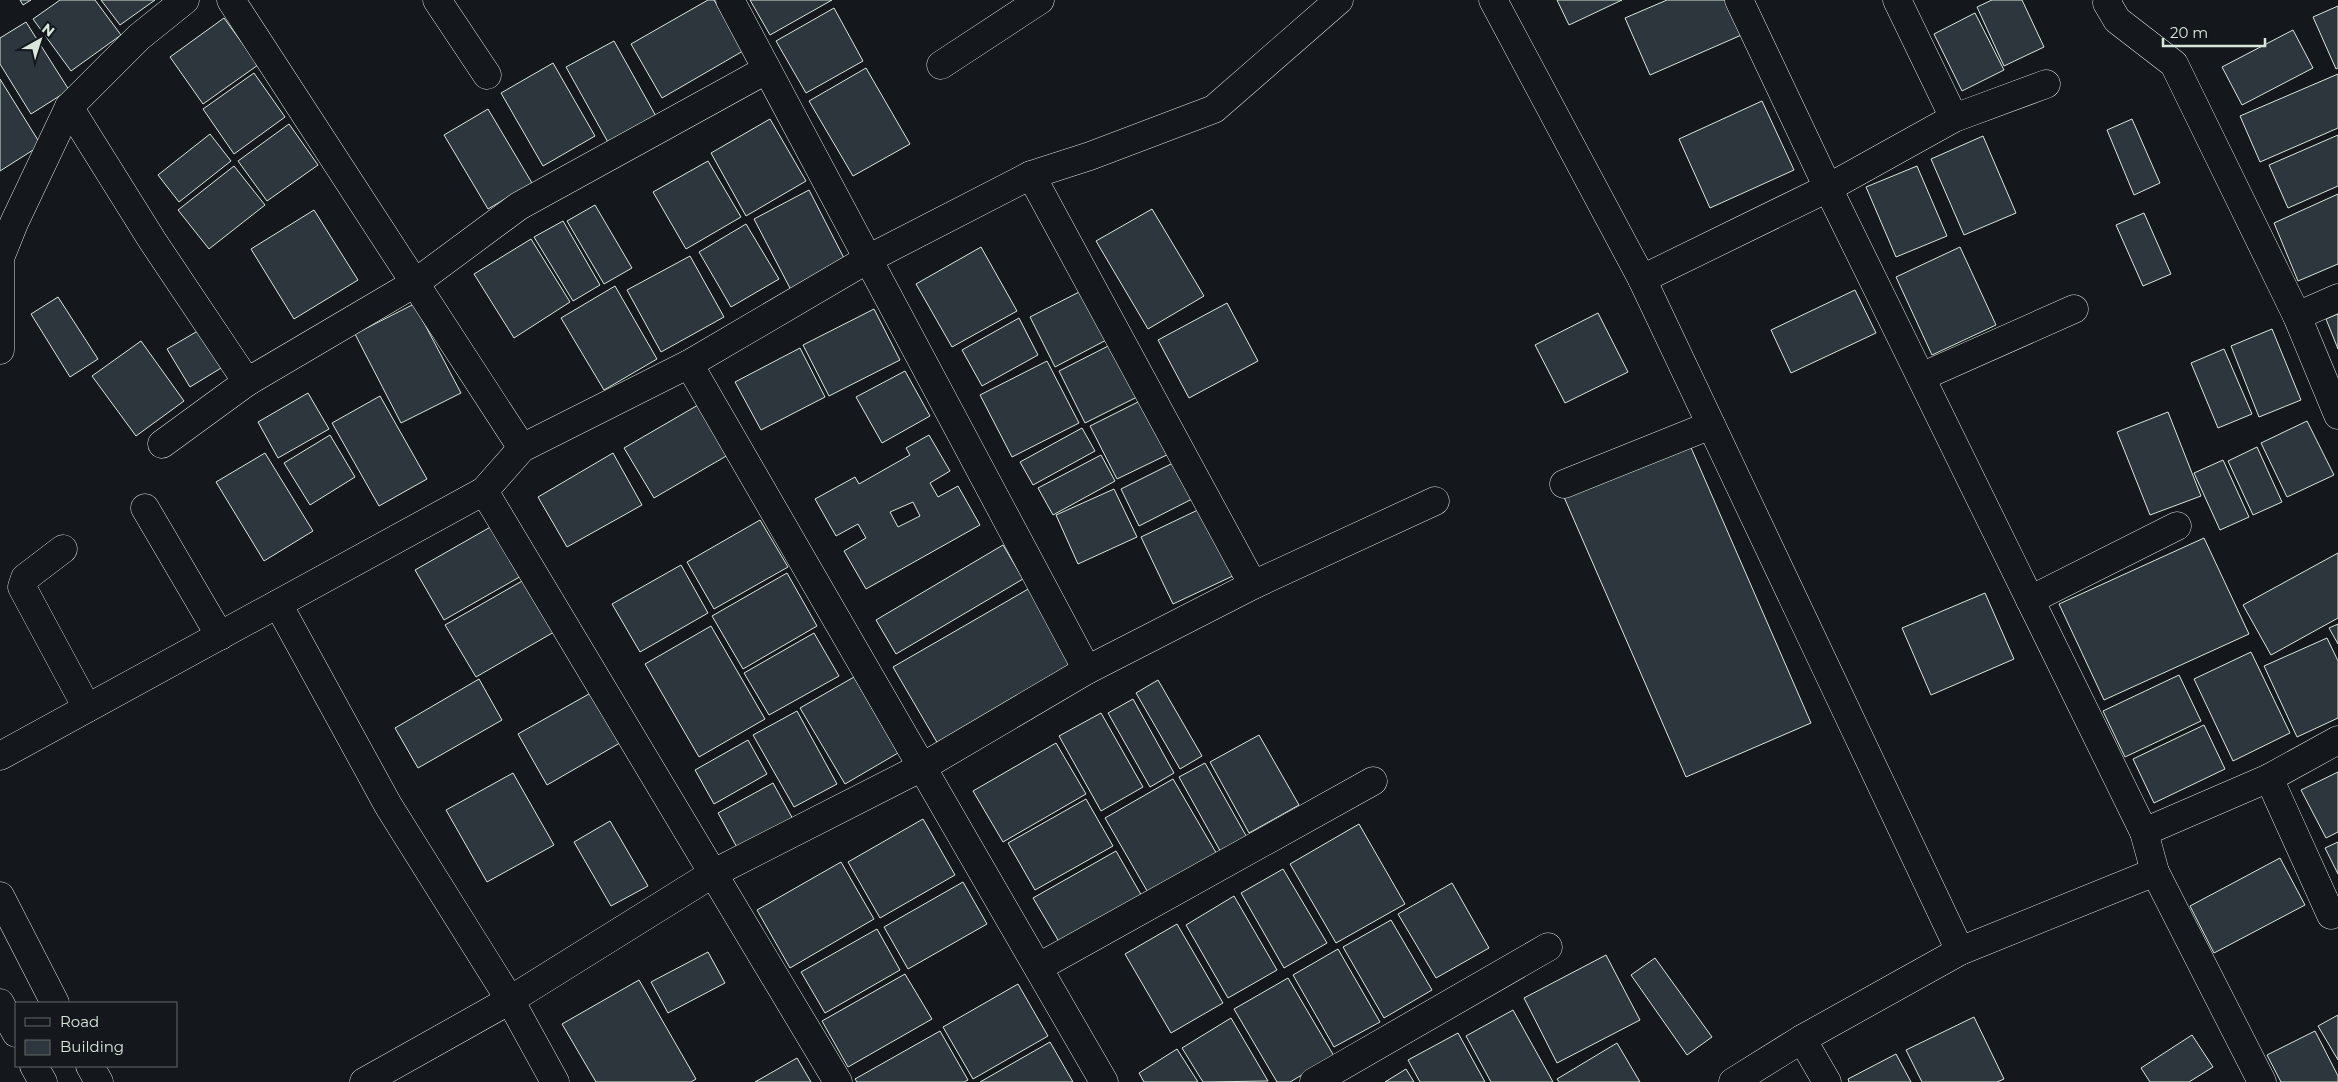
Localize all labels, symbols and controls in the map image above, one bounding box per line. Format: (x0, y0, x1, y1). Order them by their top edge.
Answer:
north arrow (15, 15, 65, 65)
scale bar (2163, 15, 2266, 47)
text: N (38, 19, 58, 40)
text: 20 m (2170, 23, 2208, 42)
legend (15, 1002, 178, 1067)
text: Road (60, 1012, 99, 1031)
text: Building (60, 1037, 124, 1056)

